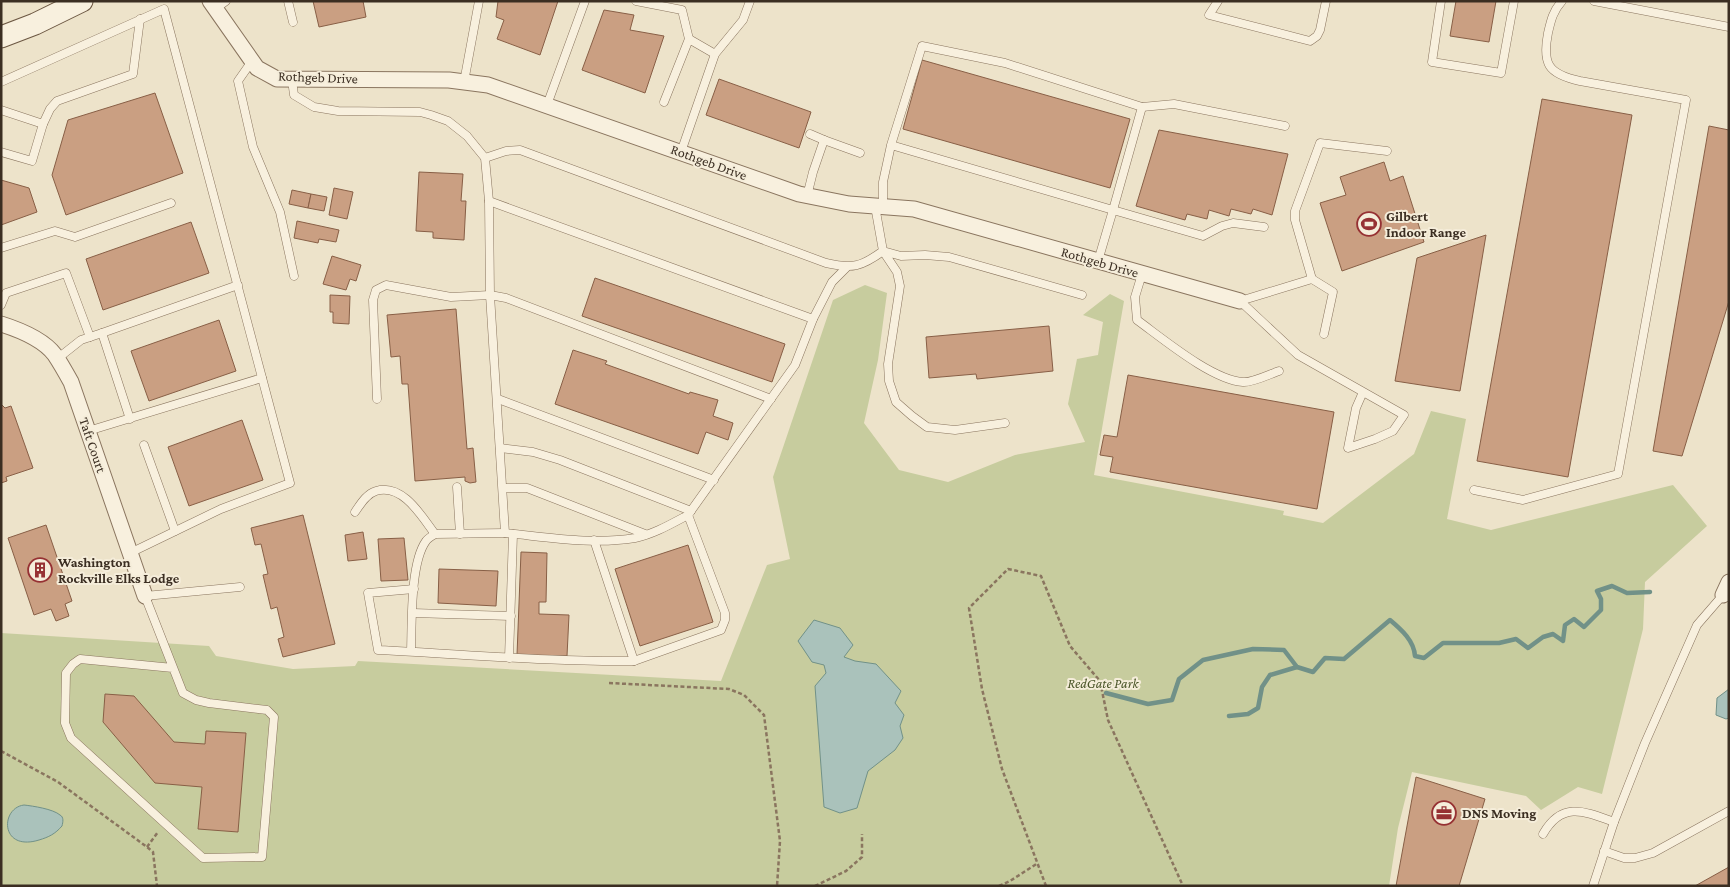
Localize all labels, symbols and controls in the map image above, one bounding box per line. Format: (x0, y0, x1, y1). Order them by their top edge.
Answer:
street label: Rothgeb Drive (278, 68, 358, 86)
street label: Rothgeb Drive (669, 141, 749, 183)
place label: Gilbert Indoor Range (1386, 208, 1467, 240)
sports icon: Gilbert Indoor Range (1356, 211, 1382, 237)
street label: Rothgeb Drive (1059, 243, 1141, 281)
street label: Taft Court (76, 415, 110, 475)
place label: Washington Rockville Elks Lodge (57, 554, 180, 586)
building icon: Washington Rockville Elks Lodge (27, 557, 53, 583)
park label: RedGate Park (1067, 675, 1140, 691)
office icon: DNS Moving (1431, 800, 1457, 826)
place label: DNS Moving (1462, 805, 1536, 821)

